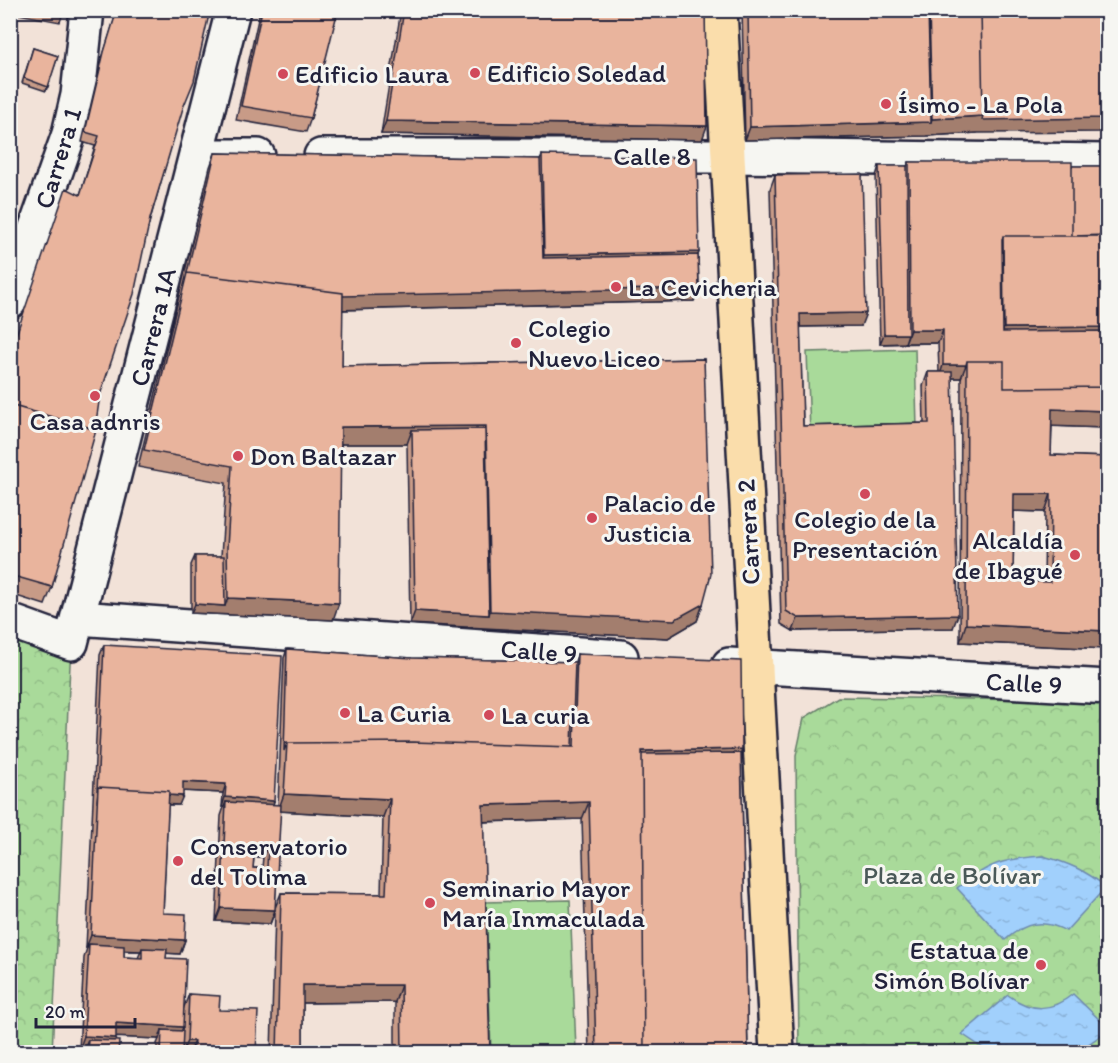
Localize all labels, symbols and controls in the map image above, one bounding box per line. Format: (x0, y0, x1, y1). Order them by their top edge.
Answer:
place label: Edificio Soledad (487, 57, 666, 89)
place label: Edificio Laura (295, 58, 450, 90)
marker: Edificio Soledad (468, 66, 482, 80)
marker: Edificio Laura (276, 67, 290, 81)
place label: Ísimo - La Pola (898, 88, 1063, 120)
marker: Ísimo - La Pola (879, 97, 893, 111)
street label: Carrera 1 (27, 103, 89, 213)
street label: Calle 8 (613, 140, 691, 172)
street label: Carrera 1A (123, 264, 183, 390)
place label: La Cevicheria (628, 271, 777, 303)
marker: La Cevicheria (609, 280, 623, 294)
place label: Colegio Nuevo Liceo (528, 312, 661, 374)
marker: Colegio Nuevo Liceo (509, 336, 523, 350)
marker: Casa adnris (88, 389, 102, 403)
place label: Casa adnris (29, 405, 161, 437)
place label: Don Baltazar (250, 440, 397, 472)
marker: Don Baltazar (231, 449, 245, 463)
street label: Carrera 2 (729, 478, 767, 586)
place label: Palacio de Justicia (604, 487, 716, 549)
marker: Colegio de la Presentación (858, 487, 872, 501)
place label: Colegio de la Presentación (792, 503, 938, 565)
marker: Palacio de Justicia (585, 511, 599, 525)
place label: Alcaldía de Ibagué (954, 524, 1063, 586)
marker: Alcaldía de Ibagué (1068, 548, 1082, 562)
street label: Calle 9 (500, 632, 578, 670)
street label: Calle 9 (985, 665, 1063, 701)
place label: La Curia (357, 697, 451, 729)
place label: La curia (501, 699, 590, 731)
marker: La Curia (338, 706, 352, 720)
marker: La curia (482, 708, 496, 722)
place label: Conservatorio del Tolima (190, 830, 348, 892)
marker: Conservatorio del Tolima (171, 854, 185, 868)
park label: Plaza de Bolívar (863, 859, 1042, 891)
place label: Seminario Mayor María Inmaculada (442, 872, 645, 934)
marker: Seminario Mayor María Inmaculada (423, 896, 437, 910)
place label: Estatua de Simón Bolívar (874, 934, 1029, 996)
marker: Estatua de Simón Bolívar (1034, 958, 1048, 972)
scale bar (36, 991, 135, 1029)
text: 20 m (45, 1001, 85, 1023)

